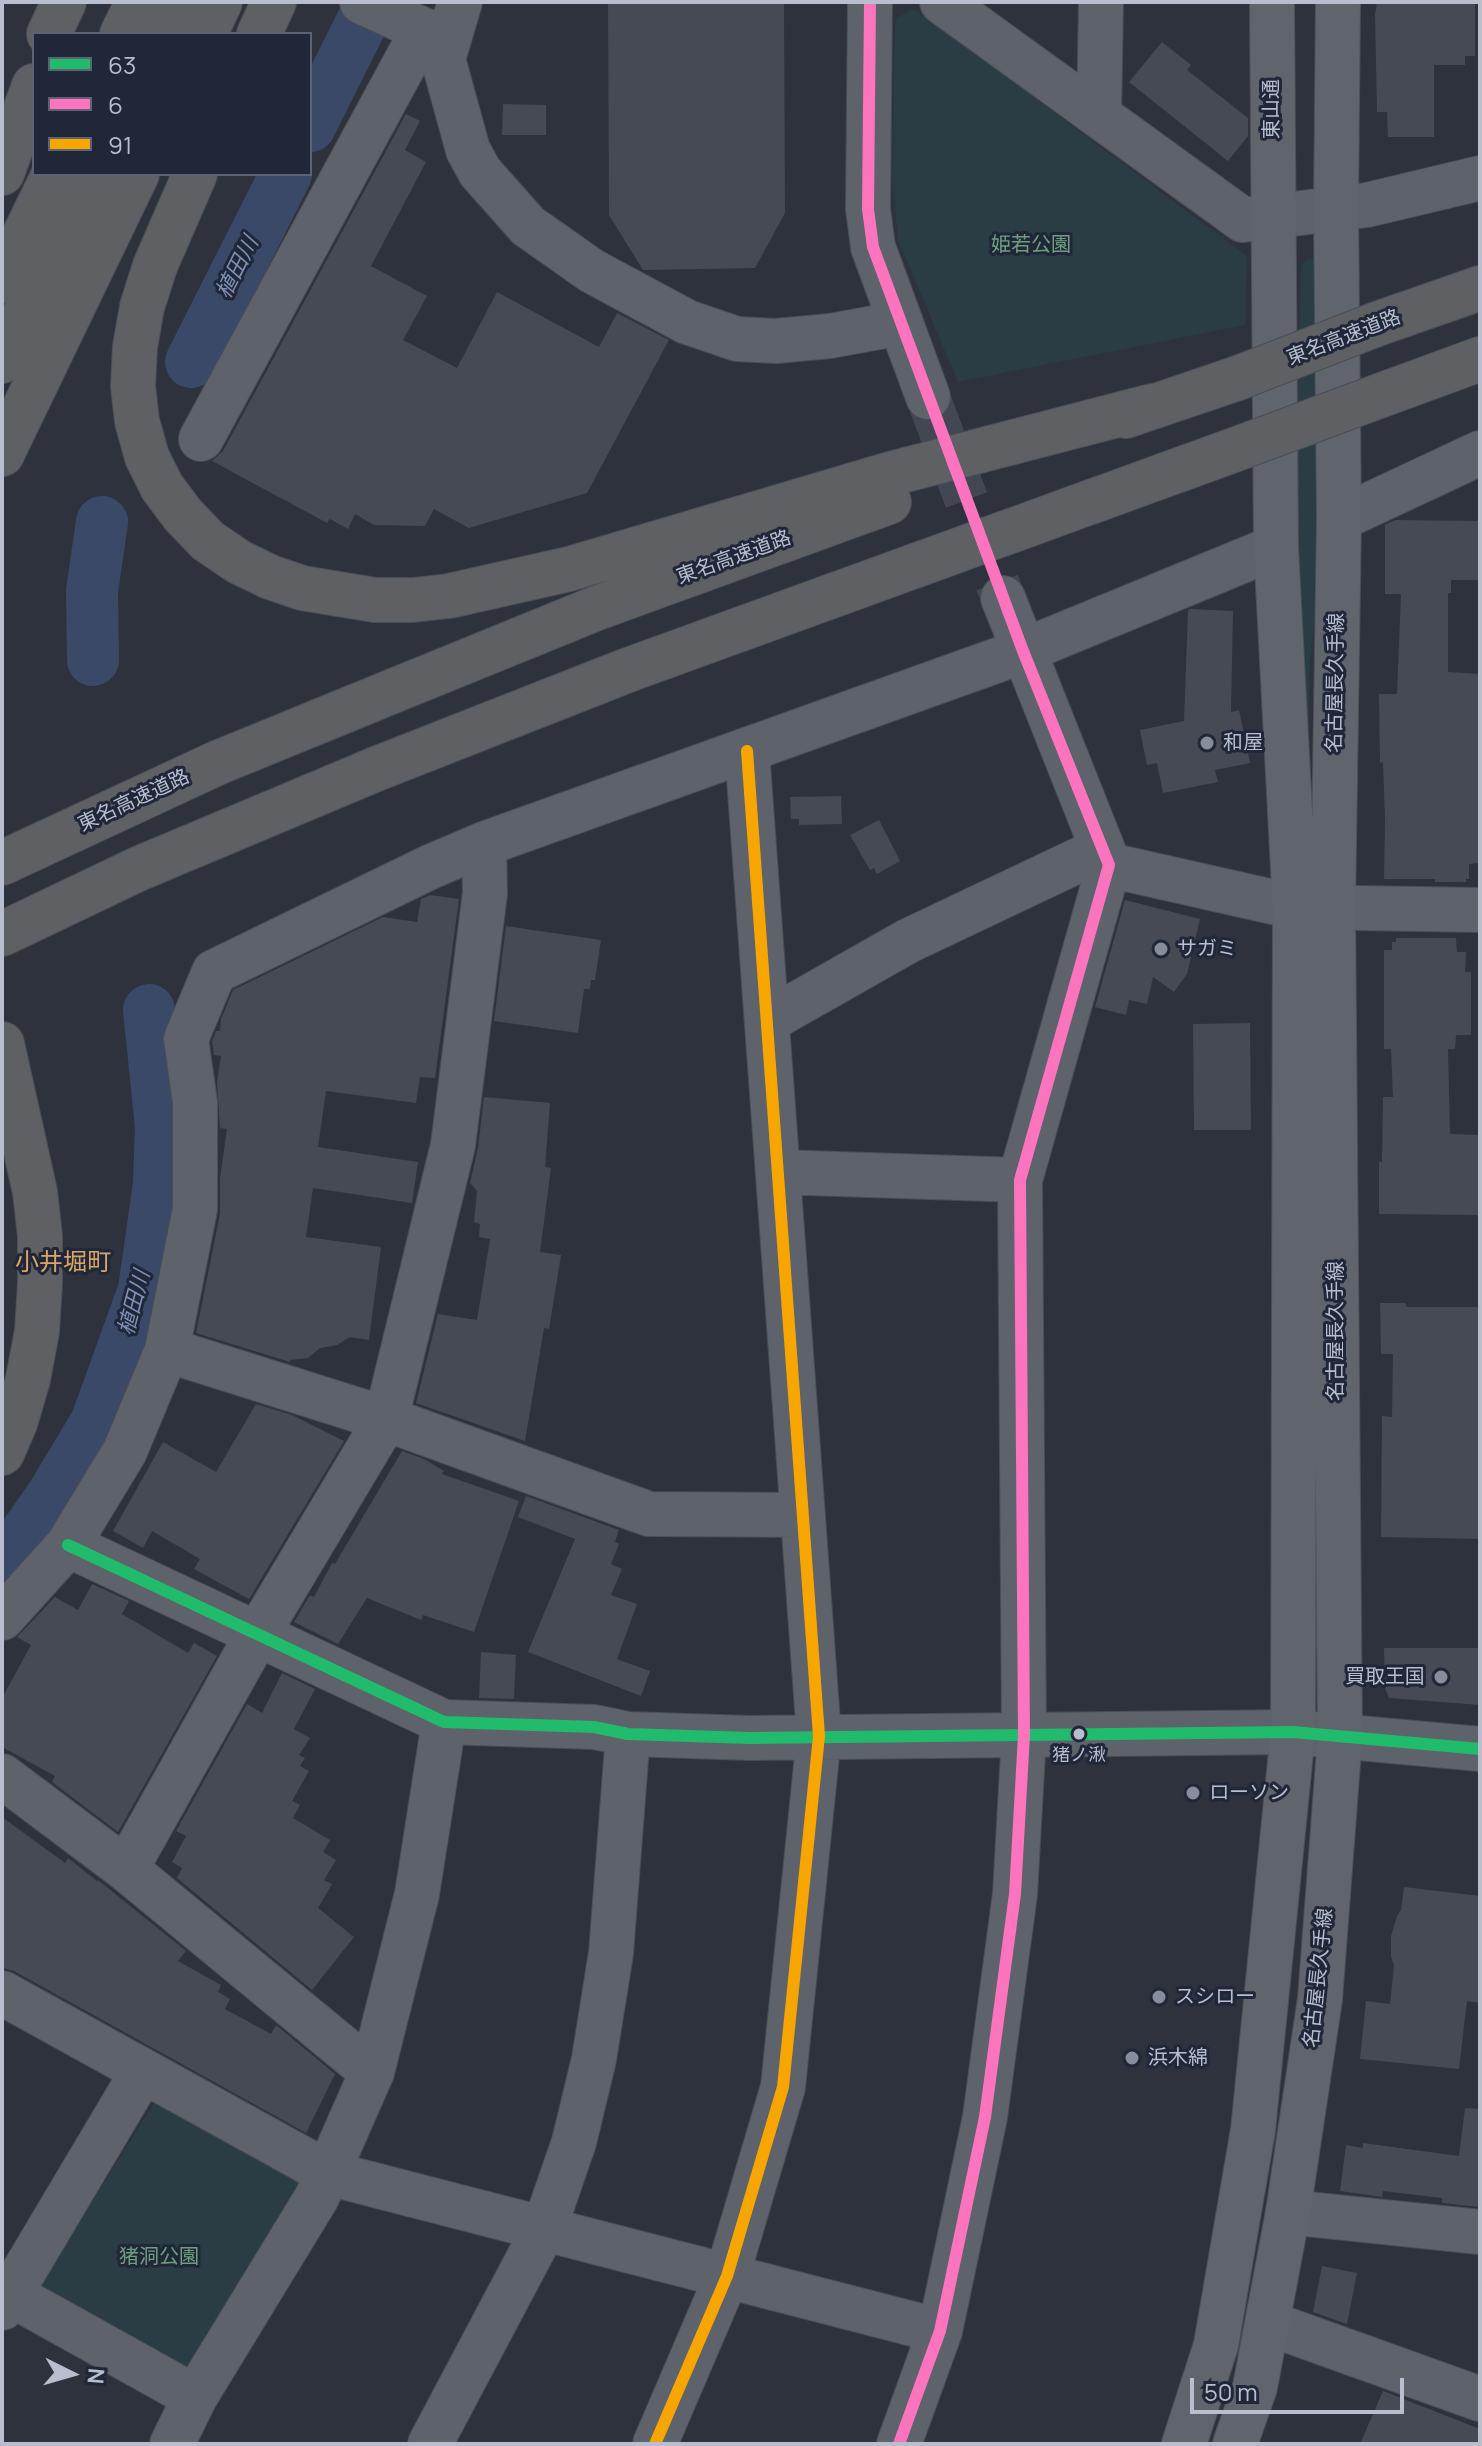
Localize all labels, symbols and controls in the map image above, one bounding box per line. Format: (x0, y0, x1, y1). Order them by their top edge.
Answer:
legend (32, 32, 312, 176)
text: 63 (108, 48, 136, 81)
street label: 東山通 (1260, 79, 1284, 139)
text: 6 (108, 88, 123, 121)
text: 91 (108, 128, 132, 161)
water label: 植田川 (211, 233, 265, 303)
park label: 姫若公園 (991, 233, 1071, 257)
street label: 東名高速道路 (1284, 305, 1404, 371)
street label: 東名高速道路 (674, 526, 794, 590)
street label: 名古屋長久手線 (1323, 613, 1349, 753)
place label: 和屋 (1223, 731, 1263, 755)
marker: 和屋 (1198, 734, 1216, 752)
street label: 東名高速道路 (75, 765, 193, 837)
place label: サガミ (1177, 937, 1237, 961)
marker: サガミ (1152, 940, 1170, 958)
district label: 小井堀町 (15, 1249, 111, 1277)
street label: 名古屋長久手線 (1324, 1261, 1348, 1401)
water label: 植田川 (114, 1268, 156, 1338)
place label: 買取王国 (1345, 1665, 1425, 1689)
marker: 買取王国 (1432, 1668, 1450, 1686)
marker: 猪ノ湫 (1071, 1726, 1087, 1742)
place label: 猪ノ湫 (1052, 1745, 1106, 1767)
place label: ローソン (1209, 1781, 1289, 1805)
marker: ローソン (1184, 1784, 1202, 1802)
street label: 名古屋長久手線 (1300, 1907, 1338, 2049)
place label: スシロー (1175, 1985, 1255, 2009)
marker: スシロー (1150, 1988, 1168, 2006)
place label: 浜木綿 (1148, 2046, 1208, 2070)
marker: 浜木綿 (1123, 2049, 1141, 2067)
park label: 猪洞公園 (119, 2245, 199, 2269)
north arrow (32, 2334, 112, 2414)
scale bar (1194, 2362, 1408, 2412)
text: N (80, 2367, 112, 2385)
text: 50 m (1204, 2375, 1258, 2408)

